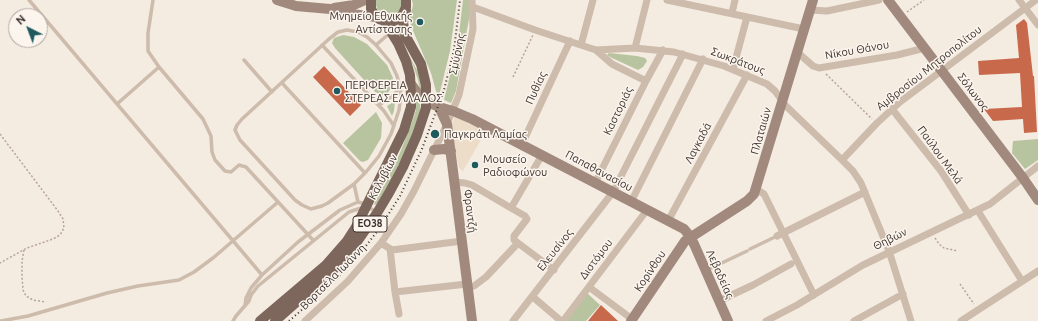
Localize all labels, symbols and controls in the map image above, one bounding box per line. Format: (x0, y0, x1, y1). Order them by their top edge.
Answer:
north arrow (8, 8, 48, 48)
place label: Μνημείο Εθνικής Αντίστασης (329, 9, 412, 35)
text: N (14, 13, 28, 27)
marker: Μνημείο Εθνικής Αντίστασης (415, 17, 425, 27)
street label: Αμβροσίου Μητροπολίτου (874, 23, 984, 113)
street label: Σμύρνης (446, 32, 468, 76)
street label: Νίκου Θάνου (824, 38, 890, 62)
street label: Σωκράτους (709, 45, 767, 77)
street label: Πυθίας (523, 69, 549, 107)
street label: Σόλωνος (955, 71, 991, 113)
place label: ΠΕΡΙΦΕΡΕΙΑ ΣΤΕΡΕΑΣ ΕΛΛΑΔΟΣ (345, 78, 442, 104)
street label: Καστοριάς (601, 85, 635, 137)
marker: ΠΕΡΙΦΕΡΕΙΑ ΣΤΕΡΕΑΣ ΕΛΛΑΔΟΣ (332, 86, 342, 96)
street label: Πλαταιών (748, 106, 774, 156)
street label: Λαγκαδά (682, 120, 714, 166)
street label: Παύλου Μελά (915, 123, 965, 187)
place label: Παγκράτι Λαμίας (444, 127, 527, 141)
marker: Παγκράτι Λαμίας (429, 128, 441, 140)
street label: Παπαθανασίου (563, 148, 635, 194)
street label: Καλυβίων (366, 152, 400, 202)
place label: Μουσείο Ραδιοφώνου (483, 152, 547, 178)
marker: Μουσείο Ραδιοφώνου (470, 160, 480, 170)
street label: Φραντζή (461, 188, 479, 234)
road number: ΕΟ38 (353, 216, 387, 232)
street label: Θηβών (871, 225, 909, 253)
street label: Ελευσίνος (534, 226, 576, 274)
street label: Διστόμου (577, 236, 615, 282)
street label: Βορτσέλα Ιωάννη (297, 241, 369, 313)
street label: Κορίνθου (631, 248, 669, 294)
street label: Λεβαδείας (703, 248, 737, 300)

